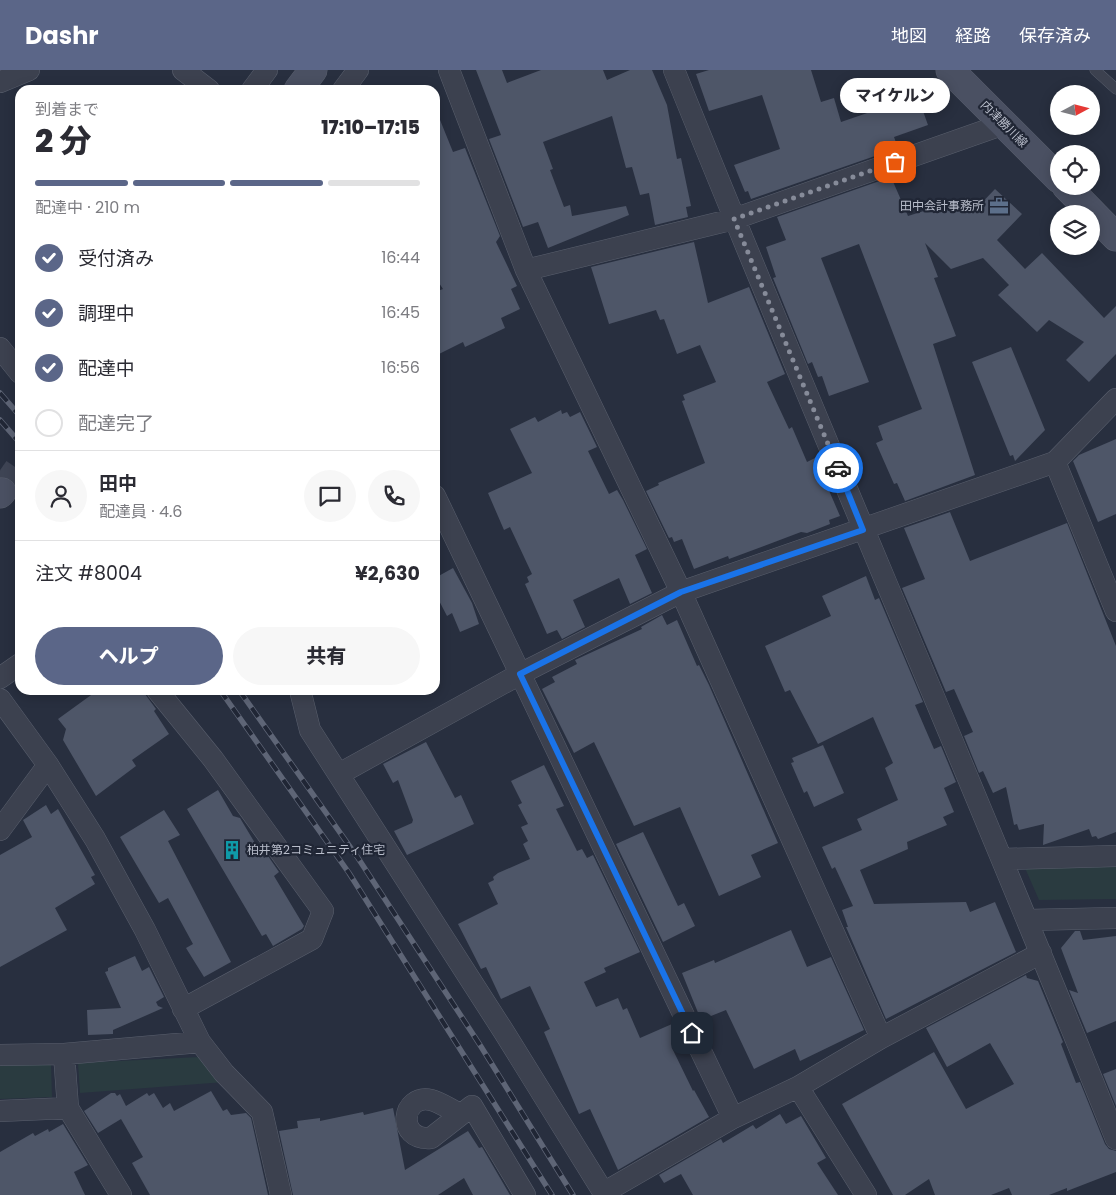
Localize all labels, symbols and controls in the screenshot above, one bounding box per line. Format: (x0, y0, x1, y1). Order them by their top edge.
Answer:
text: Dashr (25, 19, 99, 52)
text: 地図 (891, 23, 927, 48)
text: 経路 (955, 23, 991, 48)
text: 保存済み (1019, 23, 1091, 48)
callout: マイケルン (840, 77, 950, 112)
text: マイケルン (855, 84, 935, 107)
north arrow (1050, 85, 1100, 135)
map controls (1050, 85, 1100, 255)
street label: 内津勝川線 (977, 96, 1032, 151)
text: 到着まで (35, 98, 99, 121)
text: 17:10–17:15 (321, 114, 420, 141)
text: 2 分 (35, 118, 91, 163)
pin (874, 141, 916, 183)
button: locate (1050, 145, 1100, 195)
icon: bag (881, 148, 909, 176)
office icon: 田中会計事務所 (988, 195, 1010, 217)
text: 配達中 · 210 m (35, 196, 140, 219)
place label: 田中会計事務所 (900, 197, 984, 214)
button: layers (1050, 205, 1100, 255)
icon: check (35, 244, 63, 272)
text: 受付済み (78, 245, 154, 272)
text: 16:44 (381, 246, 420, 269)
icon: check (35, 299, 63, 327)
text: 調理中 (78, 300, 135, 327)
text: 16:45 (381, 301, 420, 324)
icon: check (35, 354, 63, 382)
text: 配達中 (78, 355, 135, 382)
text: 16:56 (381, 356, 420, 379)
text: 配達完了 (78, 410, 154, 437)
courier (813, 443, 863, 493)
icon: car (824, 454, 852, 482)
button: person (35, 470, 87, 522)
text: 田中 (99, 470, 137, 497)
button: chat (304, 470, 356, 522)
button: phone (368, 470, 420, 522)
text: 配達員 · 4.6 (99, 500, 183, 523)
text: 注文 #8004 (35, 560, 142, 587)
text: ¥2,630 (355, 560, 420, 587)
button: ヘルプ (35, 627, 223, 685)
button: 共有 (233, 627, 420, 685)
building icon: 柏井第2コミュニティ住宅 (221, 839, 243, 861)
place label: 柏井第2コミュニティ住宅 (247, 841, 385, 858)
pin (671, 1012, 713, 1054)
icon: home (678, 1019, 706, 1047)

